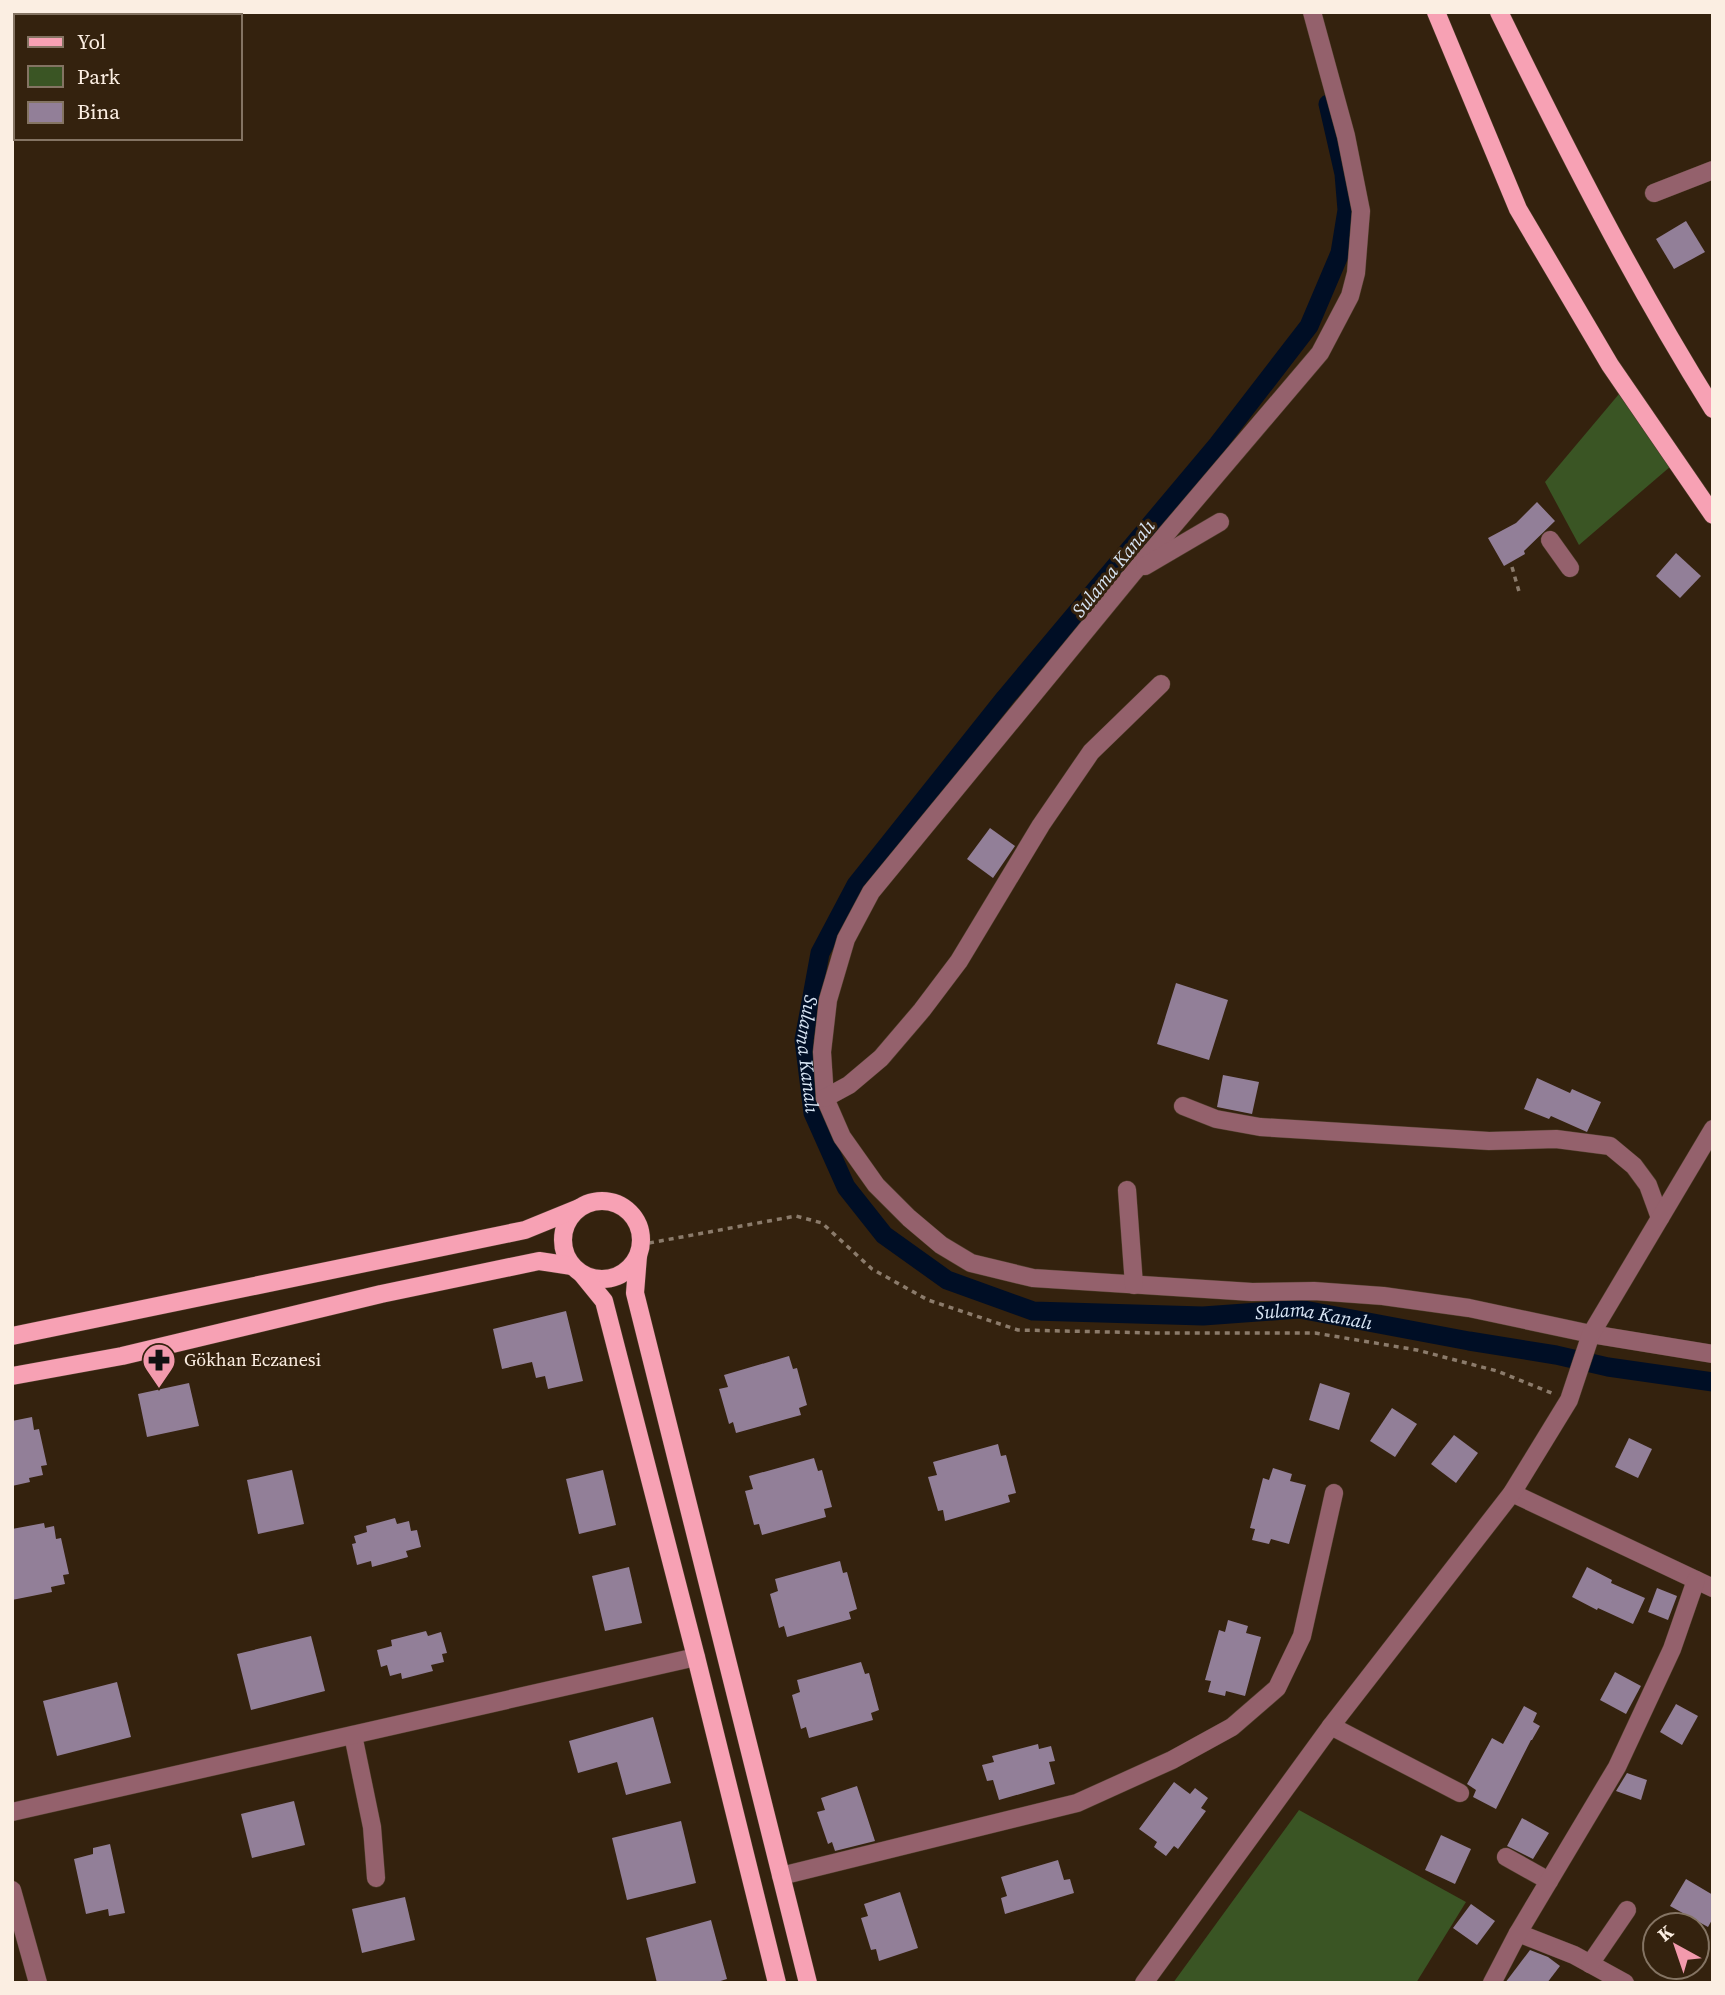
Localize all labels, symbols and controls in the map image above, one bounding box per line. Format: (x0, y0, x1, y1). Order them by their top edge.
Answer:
legend (14, 14, 242, 140)
text: Yol (77, 27, 106, 56)
text: Park (77, 62, 121, 91)
text: Bina (77, 97, 120, 126)
water label: Sulama Kanalı (1066, 514, 1161, 622)
water label: Sulama Kanalı (790, 993, 826, 1115)
water label: Sulama Kanalı (1254, 1296, 1375, 1336)
pharmacy icon: Gökhan Eczanesi (140, 1341, 178, 1390)
place label: Gökhan Eczanesi (184, 1347, 321, 1372)
north arrow (1641, 1911, 1711, 1981)
text: K (1652, 1918, 1679, 1947)

